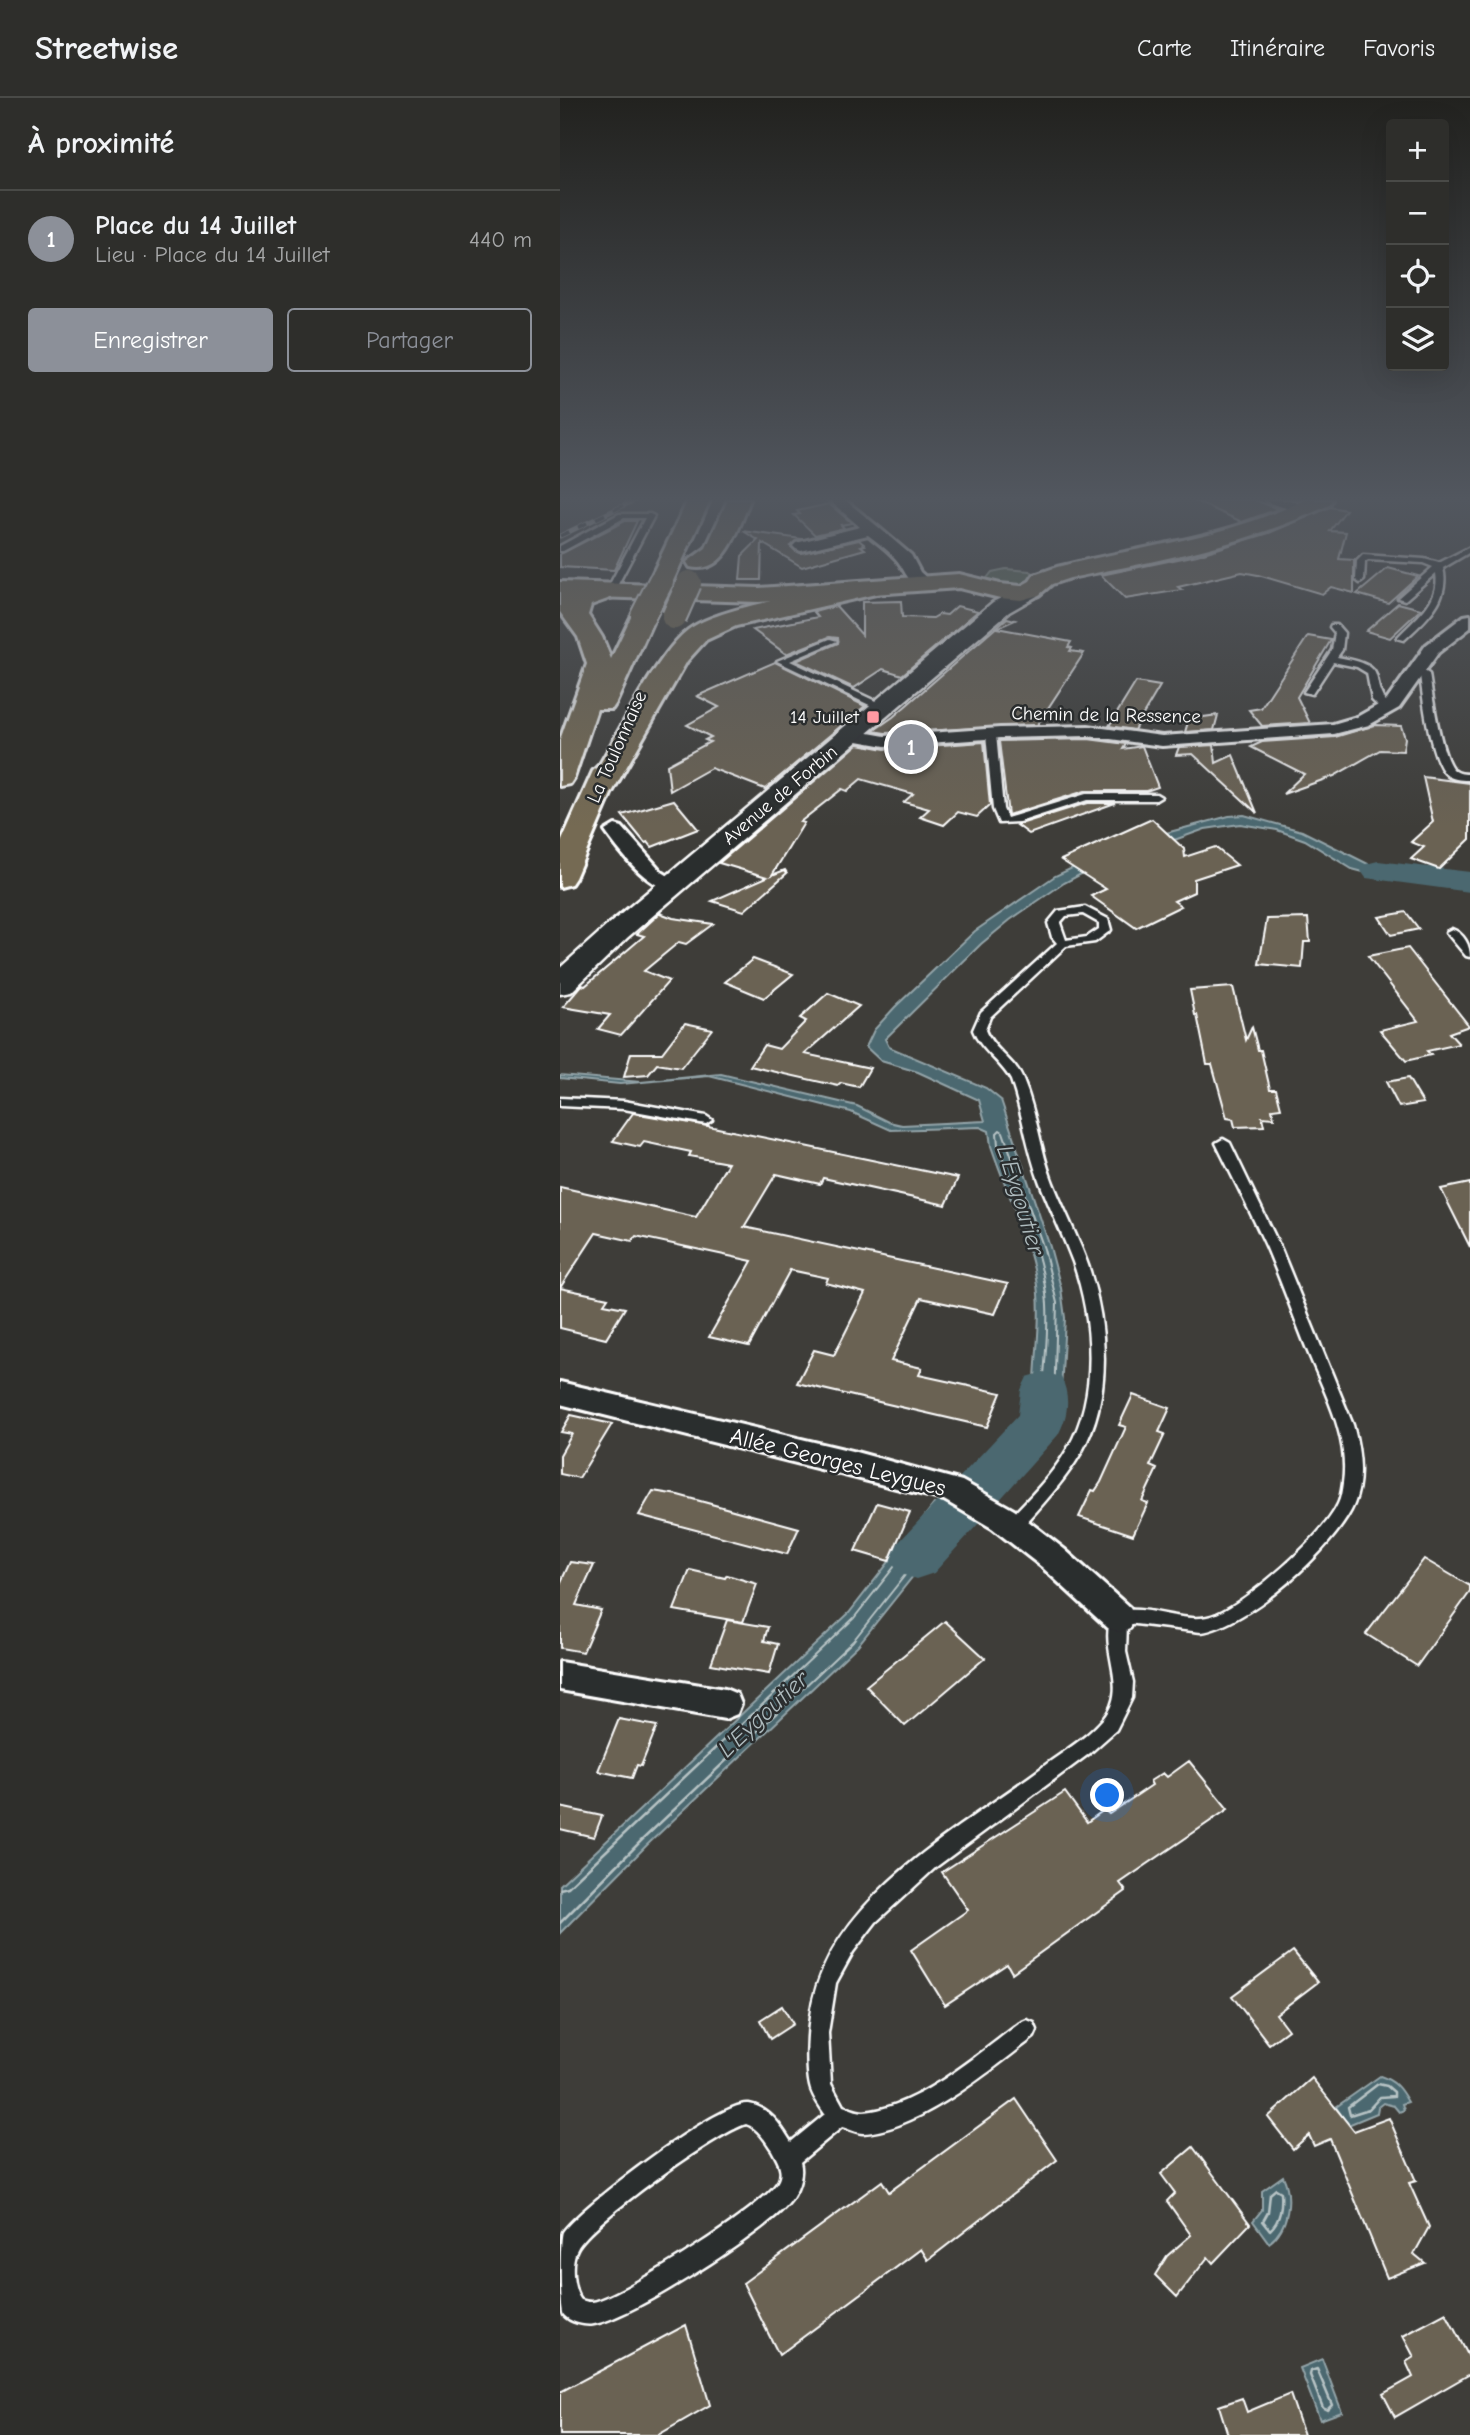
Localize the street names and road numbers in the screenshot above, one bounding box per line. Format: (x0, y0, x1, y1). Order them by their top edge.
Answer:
street label: La Toulonnaise (583, 688, 651, 806)
street label: Chemin de la Ressence (1011, 702, 1201, 728)
street label: Avenue de Forbin (718, 741, 842, 849)
street label: Allée Georges Leygues (727, 1422, 949, 1502)

